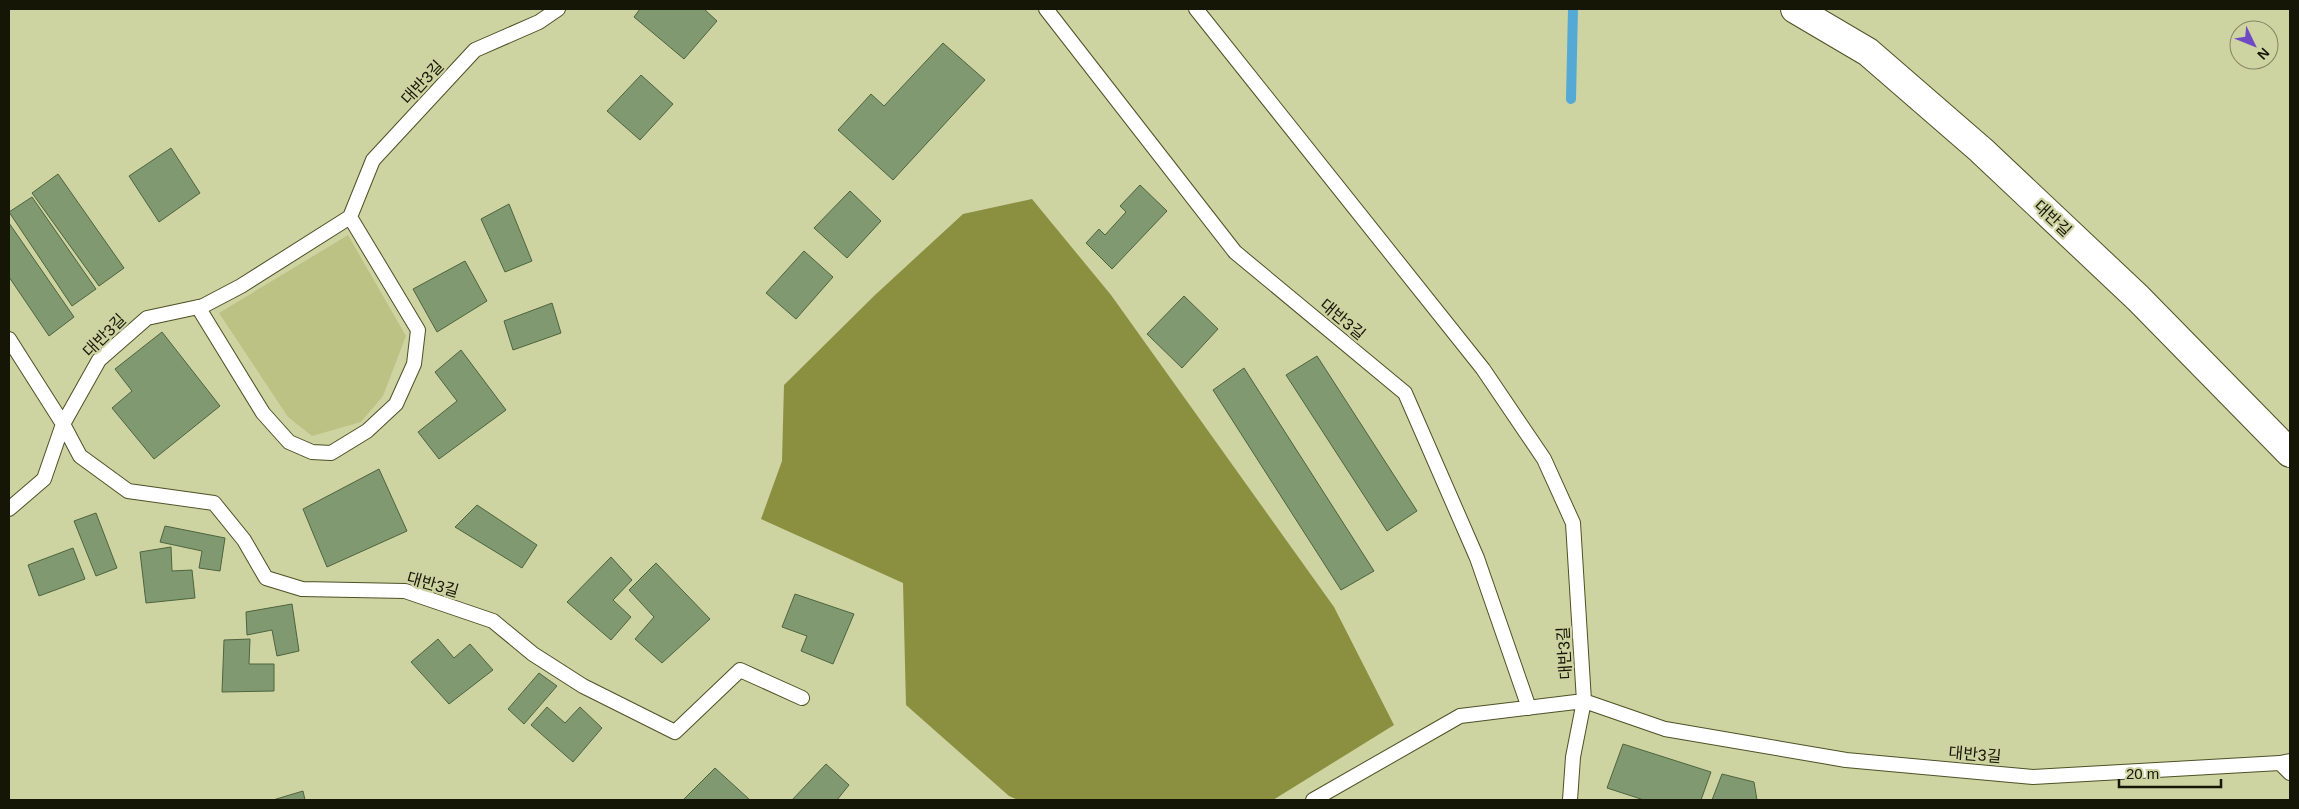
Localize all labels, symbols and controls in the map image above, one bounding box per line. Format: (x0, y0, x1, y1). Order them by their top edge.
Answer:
north arrow (2229, 20, 2279, 70)
text: N (2254, 45, 2273, 63)
street label: 대반3길 (398, 57, 447, 108)
street label: 대반길 (2031, 197, 2075, 240)
street label: 대반3길 (1317, 296, 1368, 343)
street label: 대반3길 (80, 311, 129, 360)
street label: 대반3길 (405, 569, 461, 600)
street label: 대반3길 (1555, 626, 1574, 680)
street label: 대반3길 (1948, 744, 2002, 765)
scale bar (2119, 756, 2222, 788)
text: 20 m (2126, 765, 2159, 782)

